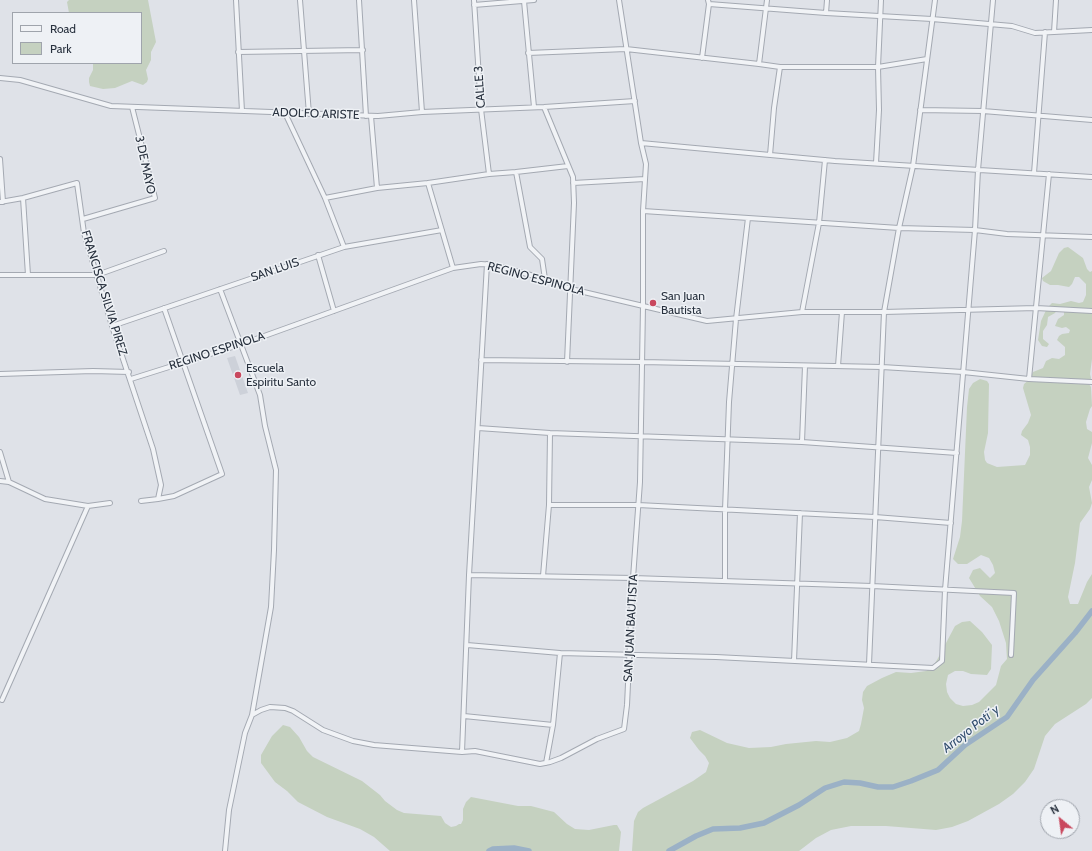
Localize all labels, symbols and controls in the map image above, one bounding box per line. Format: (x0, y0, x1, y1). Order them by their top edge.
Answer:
legend (12, 12, 142, 64)
text: Road (50, 21, 76, 36)
text: Park (50, 41, 72, 56)
street label: CALLE 3 (471, 65, 489, 109)
street label: ADOLFO ARISTE (272, 105, 360, 123)
street label: 3 DE MAYO (132, 134, 158, 196)
street label: FRANCISCA SILVIA PIREZ (78, 229, 130, 357)
street label: SAN LUIS (249, 255, 301, 285)
street label: REGINO ESPINOLA (486, 259, 586, 299)
place label: San Juan Bautista (661, 289, 705, 317)
marker: San Juan Bautista (648, 298, 658, 308)
street label: REGINO ESPINOLA (167, 329, 267, 373)
place label: Escuela Espiritu Santo (246, 361, 316, 389)
marker: Escuela Espiritu Santo (233, 370, 243, 380)
street label: SAN JUAN BAUTISTA (621, 574, 641, 682)
water label: Arroyo Poti´y (939, 702, 1003, 756)
north arrow (1040, 799, 1080, 839)
text: N (1048, 801, 1061, 817)

